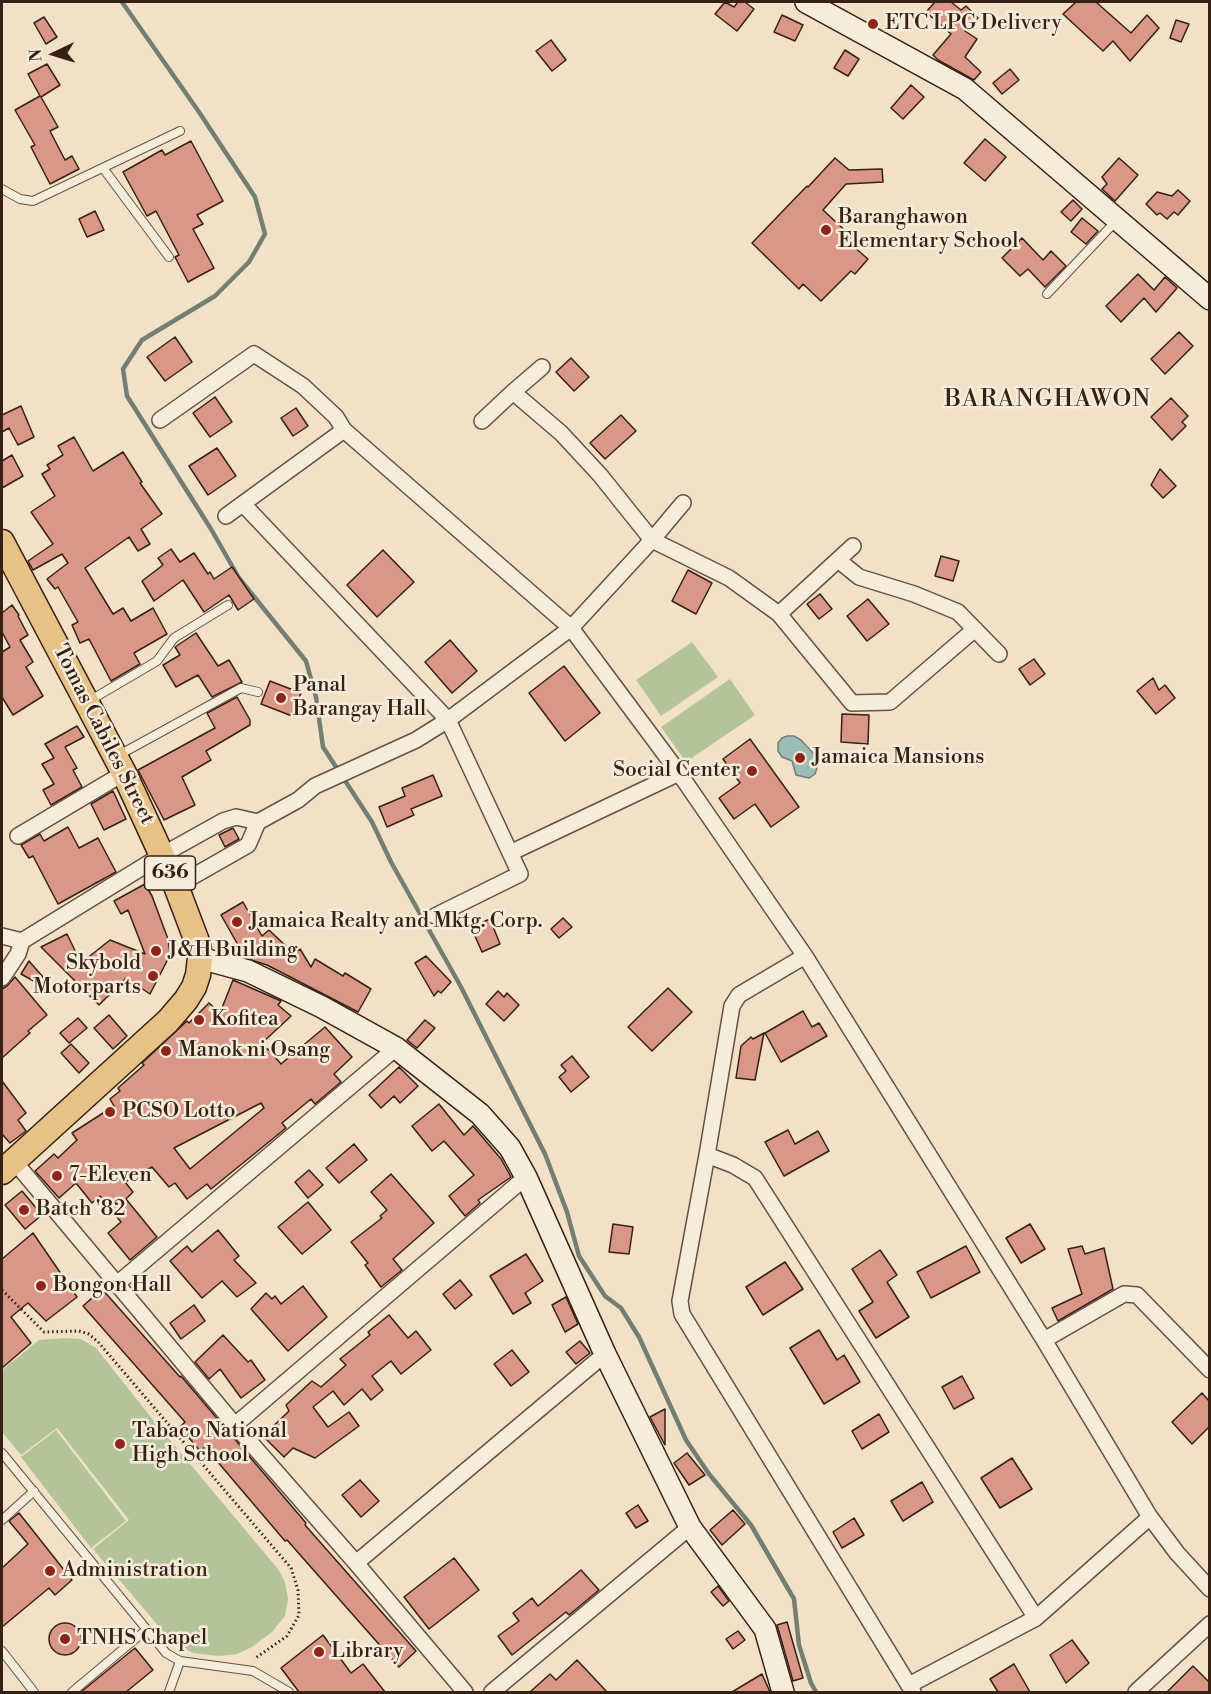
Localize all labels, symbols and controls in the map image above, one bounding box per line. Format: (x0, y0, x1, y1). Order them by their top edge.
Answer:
place label: ETC LPG Delivery (885, 11, 1062, 37)
marker: ETC LPG Delivery (866, 17, 880, 31)
north arrow (24, 24, 84, 84)
text: N (26, 48, 46, 62)
place label: Baranghawon Elementary School (838, 205, 1018, 255)
marker: Baranghawon Elementary School (819, 223, 833, 237)
district label: BARANGHAWON (944, 386, 1152, 414)
street label: Tomas Cabiles Street (47, 641, 159, 829)
place label: Panal Barangay Hall (293, 673, 426, 723)
marker: Panal Barangay Hall (274, 691, 288, 705)
place label: Jamaica Mansions (812, 745, 984, 771)
marker: Jamaica Mansions (793, 751, 807, 765)
place label: Social Center (613, 758, 740, 784)
marker: Social Center (745, 764, 759, 778)
road number: 636 (144, 856, 195, 890)
place label: Jamaica Realty and Mktg. Corp. (249, 909, 543, 935)
marker: Jamaica Realty and Mktg. Corp. (230, 915, 244, 929)
place label: J&H Building (168, 938, 298, 964)
marker: J&H Building (149, 944, 163, 958)
place label: Skybold Motorparts (33, 951, 141, 1001)
marker: Skybold Motorparts (146, 969, 160, 983)
place label: Kofitea (211, 1007, 279, 1033)
marker: Kofitea (192, 1013, 206, 1027)
place label: Manok ni Osang (178, 1038, 330, 1064)
marker: Manok ni Osang (159, 1044, 173, 1058)
place label: PCSO Lotto (122, 1099, 236, 1125)
marker: PCSO Lotto (103, 1105, 117, 1119)
place label: 7-Eleven (69, 1163, 152, 1189)
marker: 7-Eleven (50, 1169, 64, 1183)
place label: Batch '82 (36, 1197, 125, 1223)
marker: Batch '82 (17, 1203, 31, 1217)
place label: Bongon Hall (53, 1273, 171, 1299)
marker: Bongon Hall (34, 1279, 48, 1293)
place label: Tabaco National High School (132, 1419, 287, 1469)
marker: Tabaco National High School (113, 1437, 127, 1451)
place label: Administration (62, 1558, 208, 1584)
marker: Administration (43, 1564, 57, 1578)
place label: TNHS Chapel (77, 1626, 207, 1652)
marker: TNHS Chapel (58, 1632, 72, 1646)
place label: Library (331, 1639, 403, 1665)
marker: Library (312, 1645, 326, 1659)

